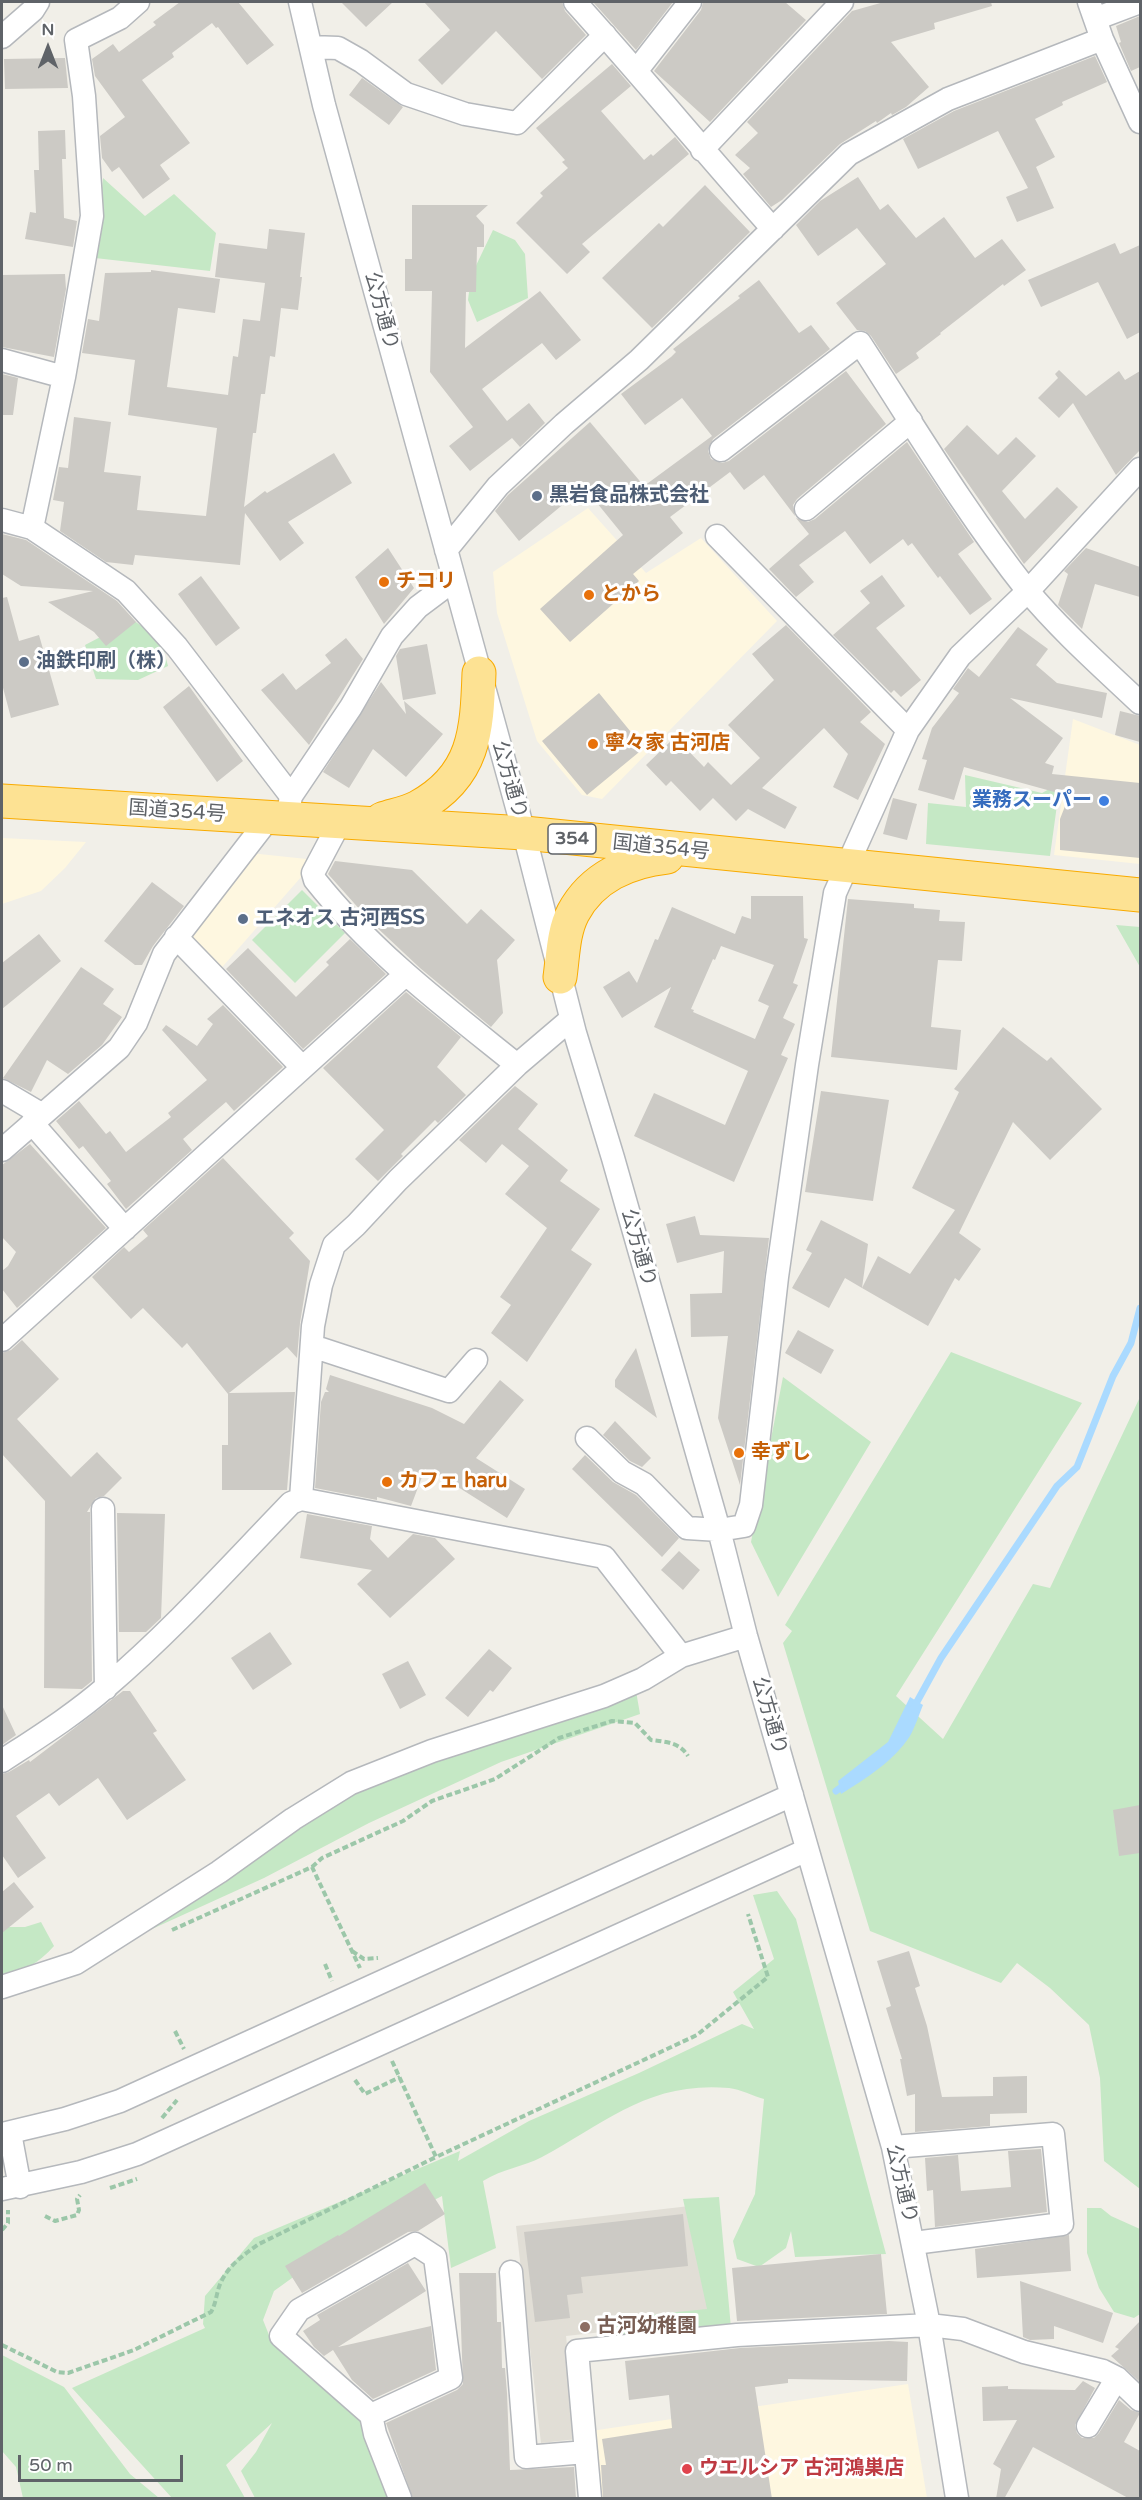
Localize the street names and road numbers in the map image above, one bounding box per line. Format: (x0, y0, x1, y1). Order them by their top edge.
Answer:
street label: 公方通り (359, 269, 403, 353)
street label: 公方通り (486, 738, 532, 822)
street label: 国道354号 (127, 797, 227, 827)
road number: 354 (548, 824, 596, 854)
street label: 国道354号 (611, 831, 711, 865)
street label: 公方通り (615, 1206, 661, 1290)
street label: 公方通り (746, 1674, 792, 1758)
street label: 公方通り (880, 2142, 922, 2226)

